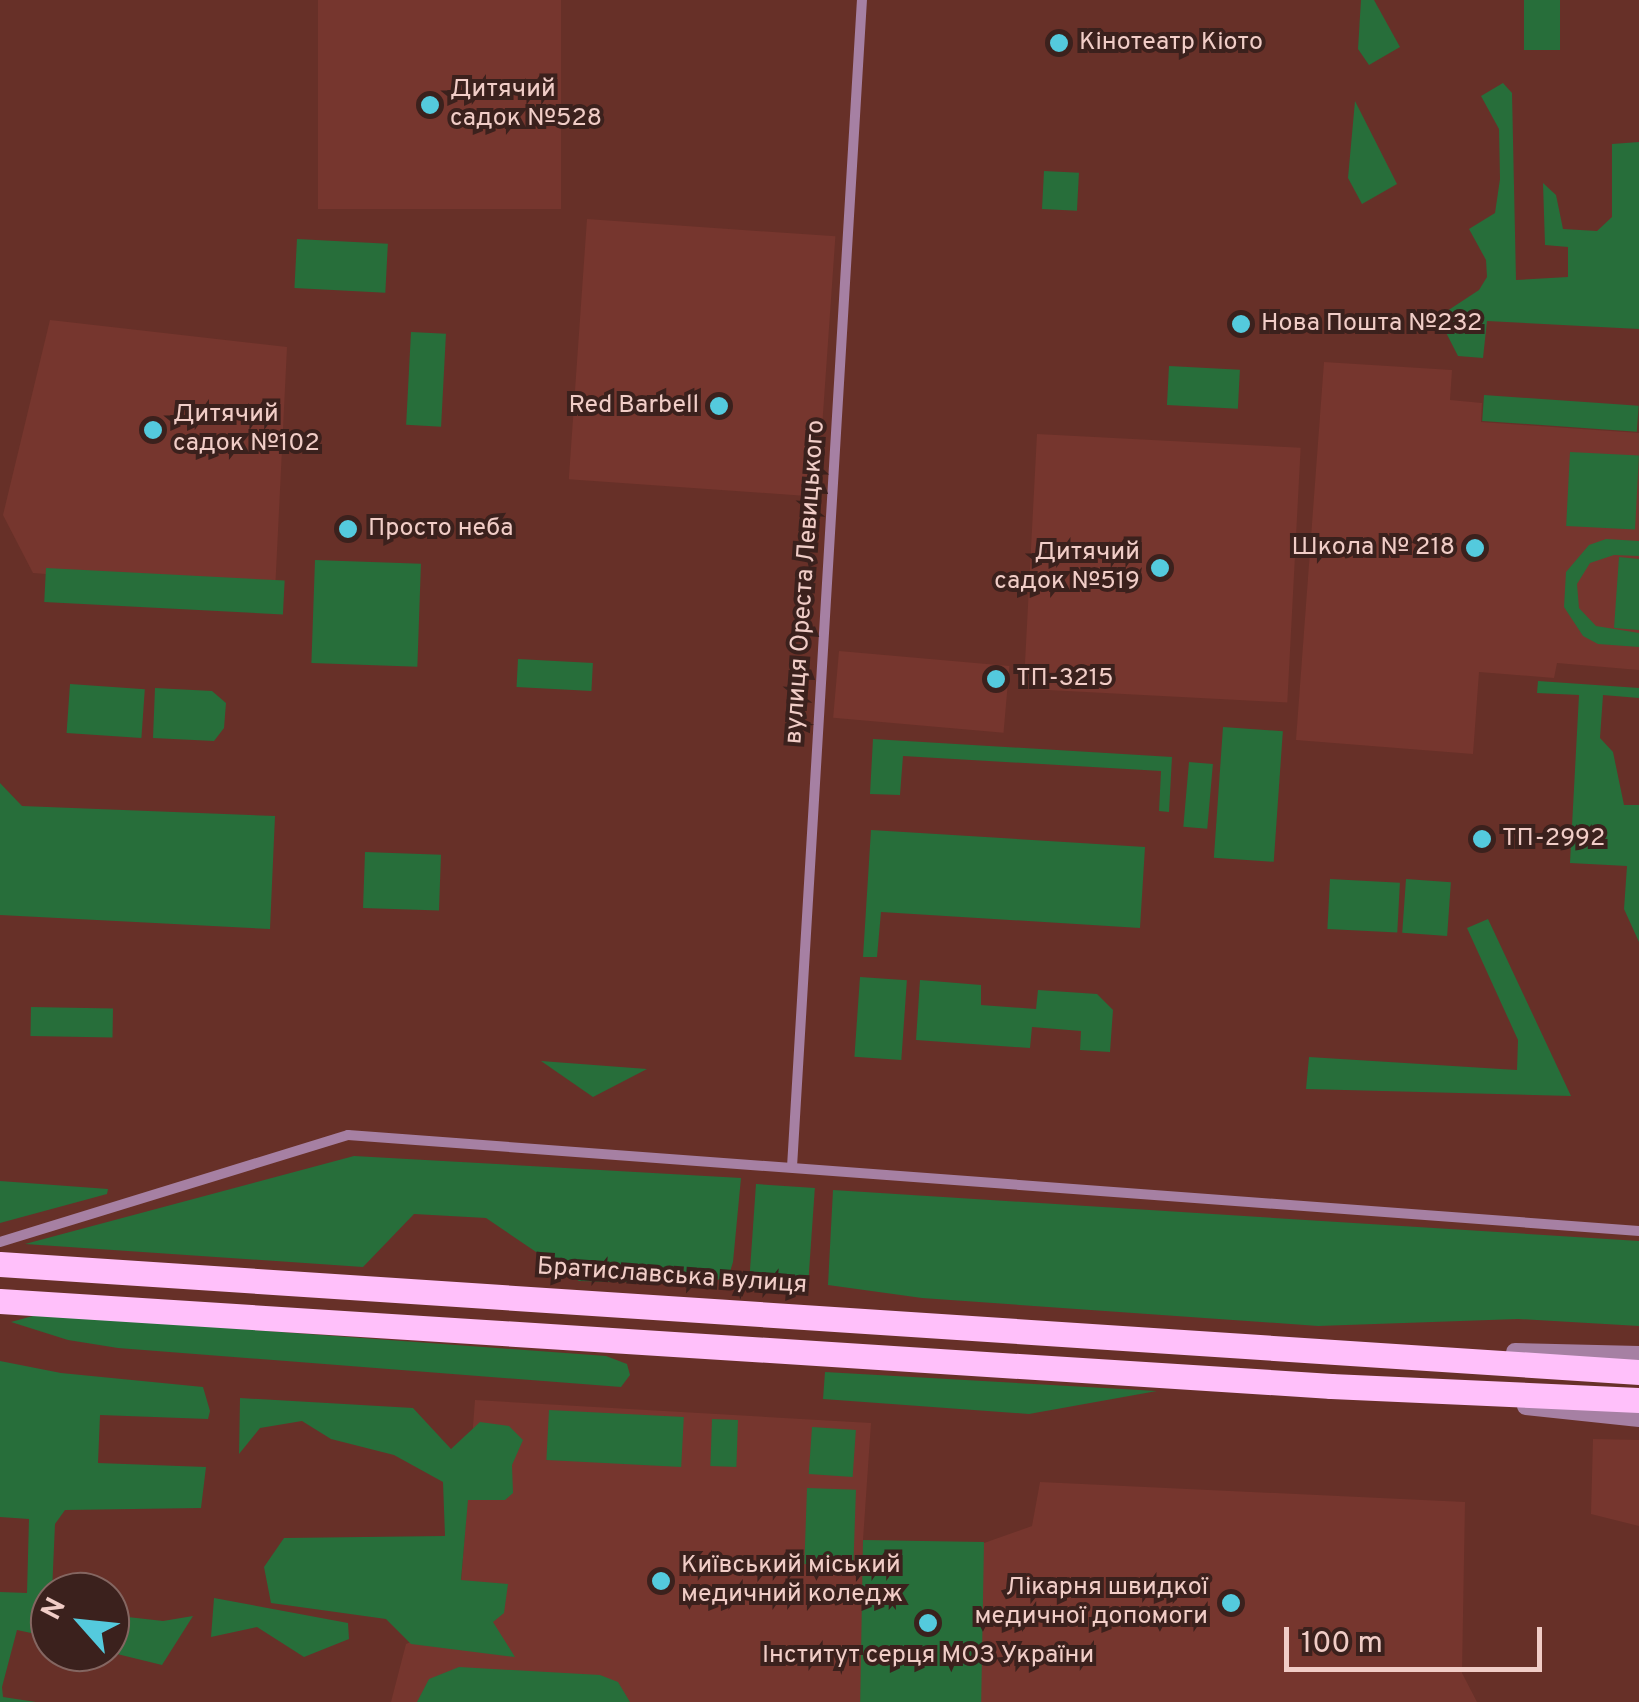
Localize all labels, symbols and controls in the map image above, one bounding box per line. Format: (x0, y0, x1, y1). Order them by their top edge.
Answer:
place label: Кінотеатр Кіото (1079, 28, 1263, 58)
marker: Кінотеатр Кіото (1048, 32, 1070, 54)
place label: Дитячий садок №528 (450, 76, 602, 135)
marker: Дитячий садок №528 (419, 94, 441, 116)
place label: Нова Пошта №232 (1261, 309, 1482, 339)
marker: Нова Пошта №232 (1230, 313, 1252, 335)
place label: Red Barbell (568, 391, 699, 421)
marker: Red Barbell (708, 395, 730, 417)
place label: Дитячий садок №102 (173, 401, 320, 460)
marker: Дитячий садок №102 (142, 419, 164, 441)
street label: вулиця Ореста Левицького (780, 419, 832, 745)
place label: Просто неба (368, 514, 513, 544)
marker: Просто неба (337, 518, 359, 540)
place label: Школа № 218 (1291, 533, 1455, 563)
marker: Школа № 218 (1464, 537, 1486, 559)
place label: Дитячий садок №519 (994, 539, 1140, 598)
marker: Дитячий садок №519 (1149, 557, 1171, 579)
place label: ТП-3215 (1016, 664, 1114, 694)
marker: ТП-3215 (985, 668, 1007, 690)
place label: ТП-2992 (1502, 824, 1605, 854)
marker: ТП-2992 (1471, 828, 1493, 850)
street label: Братиславська вулиця (536, 1253, 808, 1301)
place label: Київський міський медичний коледж (681, 1552, 903, 1611)
marker: Київський міський медичний коледж (650, 1570, 672, 1592)
north arrow (30, 1572, 130, 1672)
place label: Лікарня швидкої медичної допомоги (974, 1574, 1208, 1633)
marker: Лікарня швидкої медичної допомоги (1218, 1590, 1244, 1616)
text: N (34, 1592, 76, 1626)
scale bar (1289, 1607, 1546, 1669)
marker: Інститут серця МОЗ України (915, 1610, 941, 1636)
text: 100 m (1301, 1626, 1383, 1663)
place label: Інститут серця МОЗ України (762, 1641, 1094, 1671)

